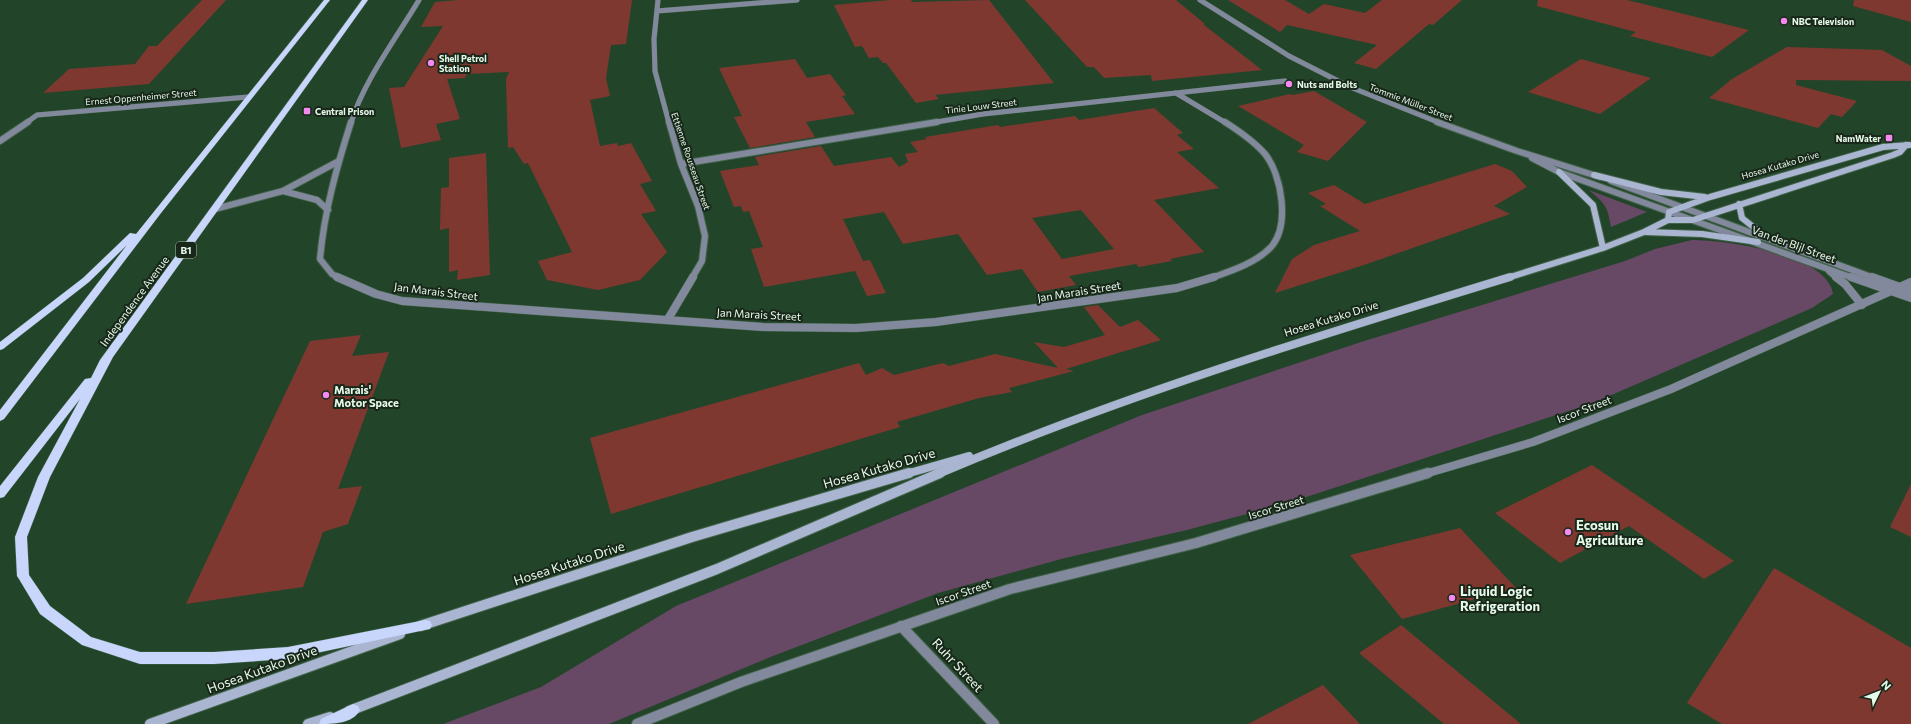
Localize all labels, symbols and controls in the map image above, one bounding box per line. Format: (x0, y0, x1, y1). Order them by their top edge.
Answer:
marker: NBC Television (1779, 16, 1789, 26)
place label: NBC Television (1792, 16, 1854, 27)
place label: Shell Petrol Station (439, 53, 487, 74)
marker: Shell Petrol Station (426, 58, 436, 68)
marker: Nuts and Bolts (1284, 79, 1294, 89)
place label: Nuts and Bolts (1297, 79, 1357, 90)
street label: Tommie Müller Street (1368, 81, 1455, 123)
street label: Ernest Oppenheimer Street (85, 87, 197, 107)
street label: Tinie Louw Street (945, 96, 1018, 116)
marker: Central Prison (302, 106, 312, 116)
place label: Central Prison (315, 106, 374, 117)
street label: Ettienne Rousseau Street (669, 111, 713, 212)
place label: NamWater (1836, 133, 1881, 144)
marker: NamWater (1884, 133, 1894, 143)
street label: Hosea Kutako Drive (1740, 149, 1820, 181)
street label: Van der BIjl Street (1750, 223, 1838, 265)
road number: B1 (176, 242, 196, 258)
street label: Independence Avenue (97, 253, 171, 349)
street label: Jan Marais Street (1036, 278, 1122, 305)
street label: Jan Marais Street (393, 279, 479, 304)
street label: Hosea Kutako Drive (1282, 297, 1380, 339)
street label: Jan Marais Street (716, 305, 802, 324)
place label: Marais' Motor Space (334, 383, 399, 409)
marker: Marais' Motor Space (321, 390, 331, 400)
street label: Iscor Street (1555, 392, 1614, 425)
street label: Hosea Kutako Drive (821, 444, 937, 492)
street label: Iscor Street (1247, 492, 1306, 522)
place label: Ecosun Agriculture (1576, 517, 1643, 548)
marker: Ecosun Agriculture (1563, 527, 1573, 537)
street label: Hosea Kutako Drive (511, 537, 627, 589)
street label: Iscor Street (934, 576, 993, 608)
place label: Liquid Logic Refrigeration (1460, 583, 1540, 614)
marker: Liquid Logic Refrigeration (1447, 593, 1457, 603)
street label: Ruhr Street (929, 635, 987, 695)
street label: Hosea Kutako Drive (205, 642, 319, 696)
north arrow (1859, 672, 1899, 712)
text: N (1879, 677, 1894, 692)

